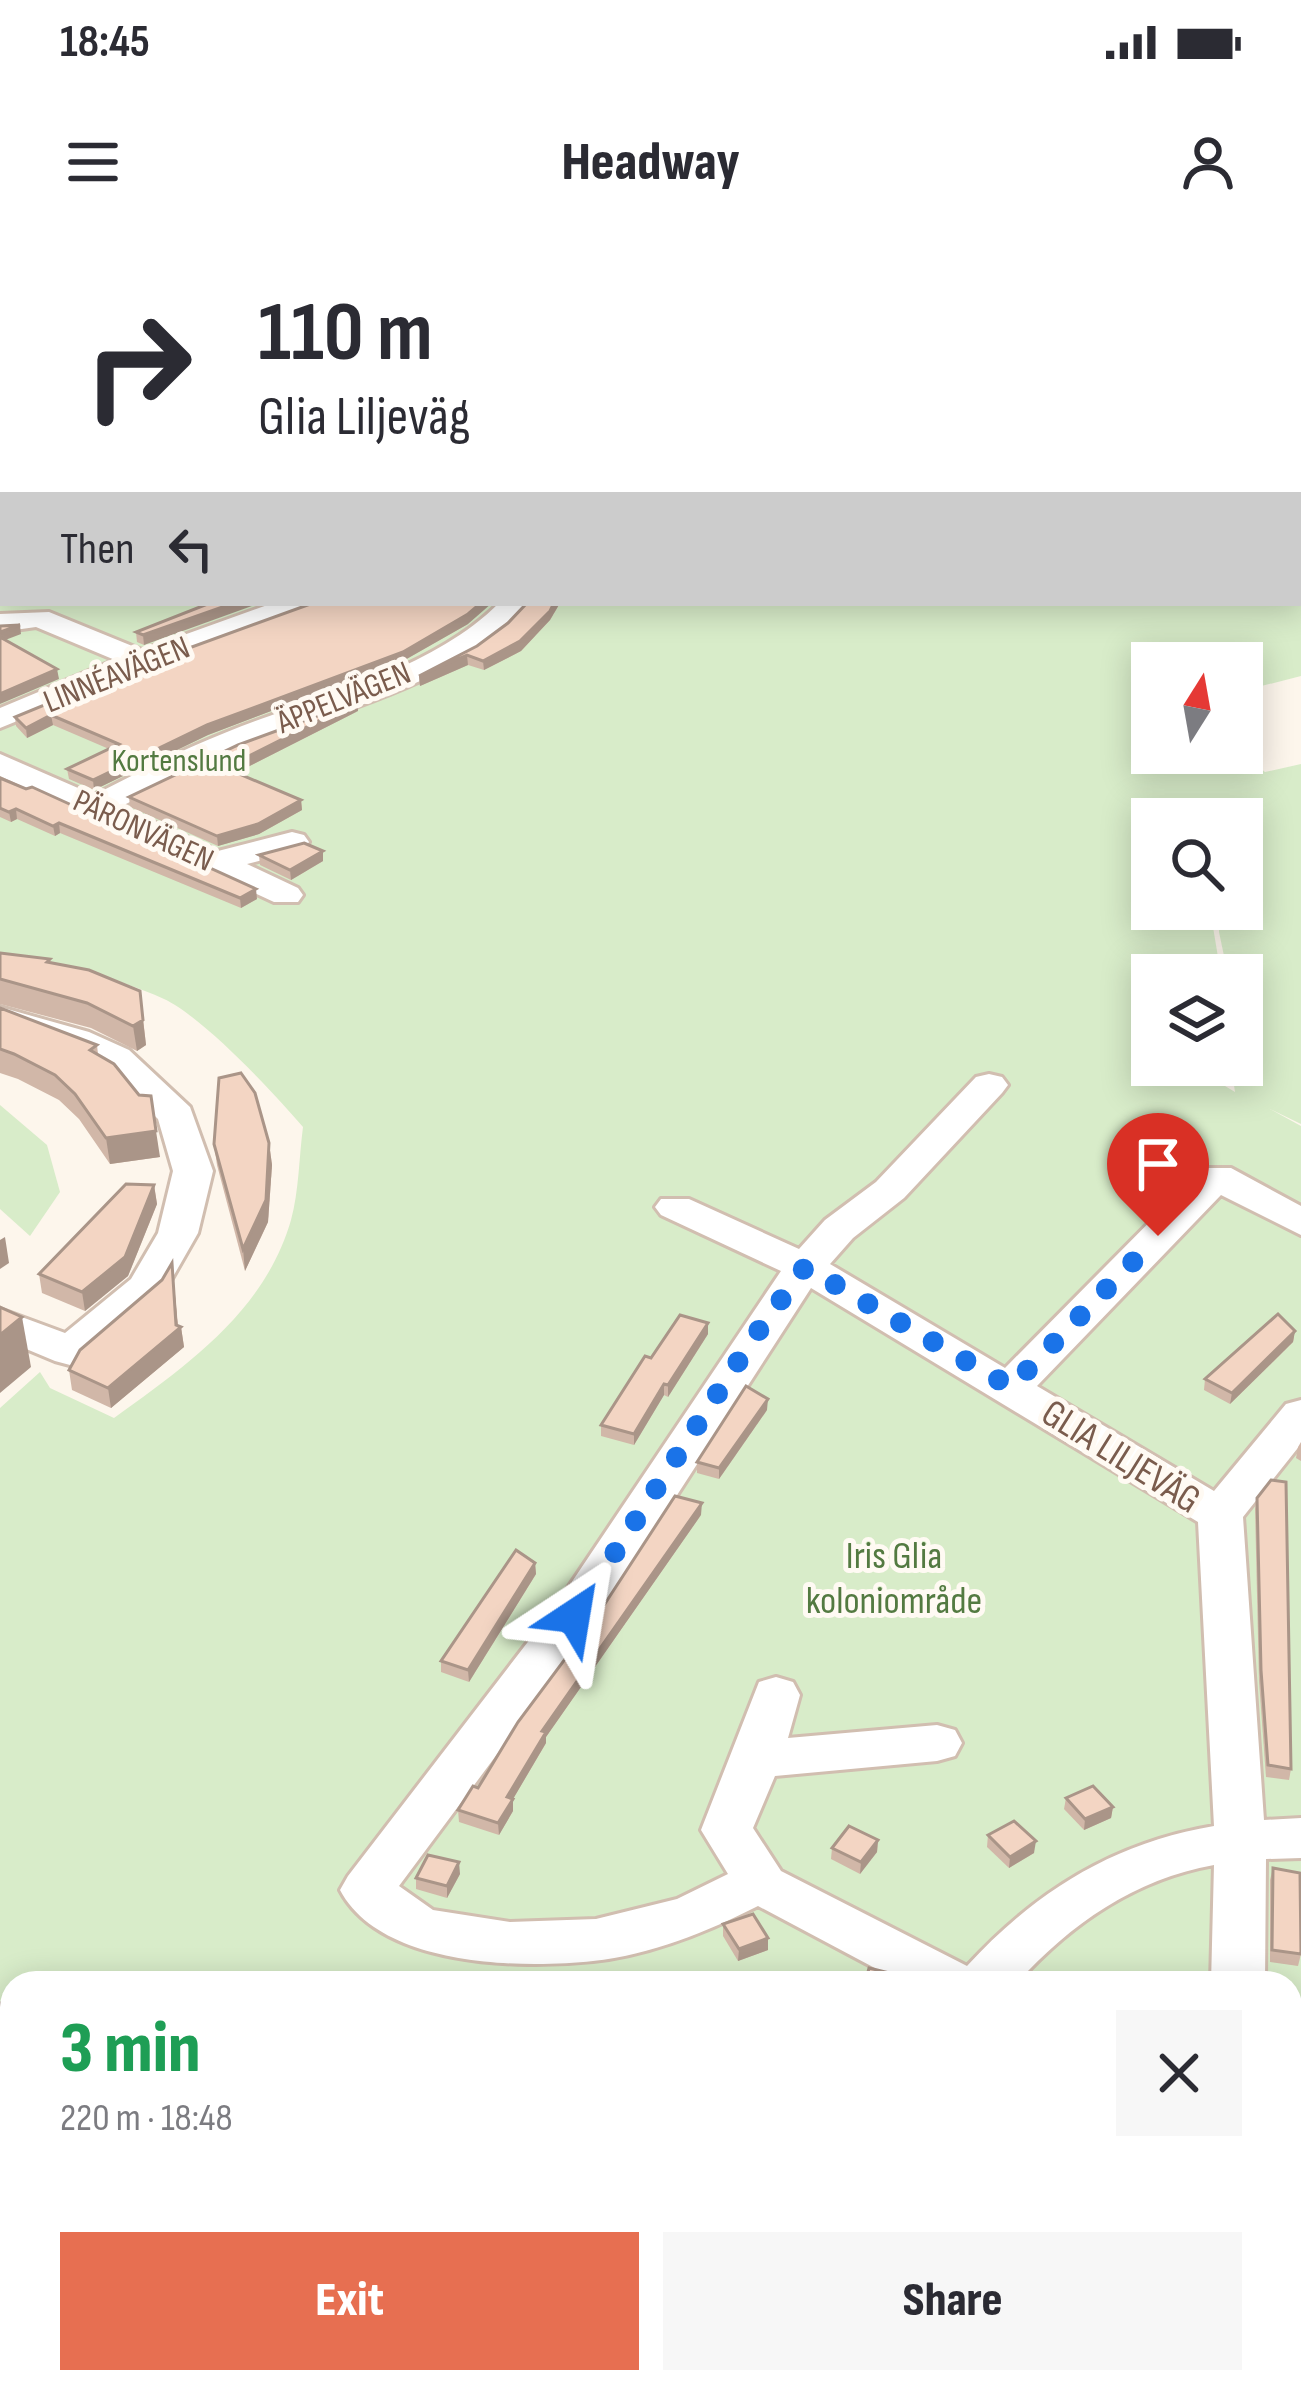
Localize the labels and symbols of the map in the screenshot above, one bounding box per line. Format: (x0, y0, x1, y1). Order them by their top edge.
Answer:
street label: LINNÉAVÄGEN (38, 628, 196, 722)
north arrow (1131, 642, 1263, 774)
street label: ÄPPELVÄGEN (270, 653, 417, 743)
park label: Kortenslund (112, 741, 246, 781)
street label: PÄRONVÄGEN (67, 781, 220, 881)
pin (1107, 1113, 1209, 1236)
street label: GLIA LILJEVÄG (1033, 1390, 1209, 1524)
park label: Iris Glia koloniområde (806, 1533, 982, 1625)
position arrow (511, 1553, 637, 1679)

